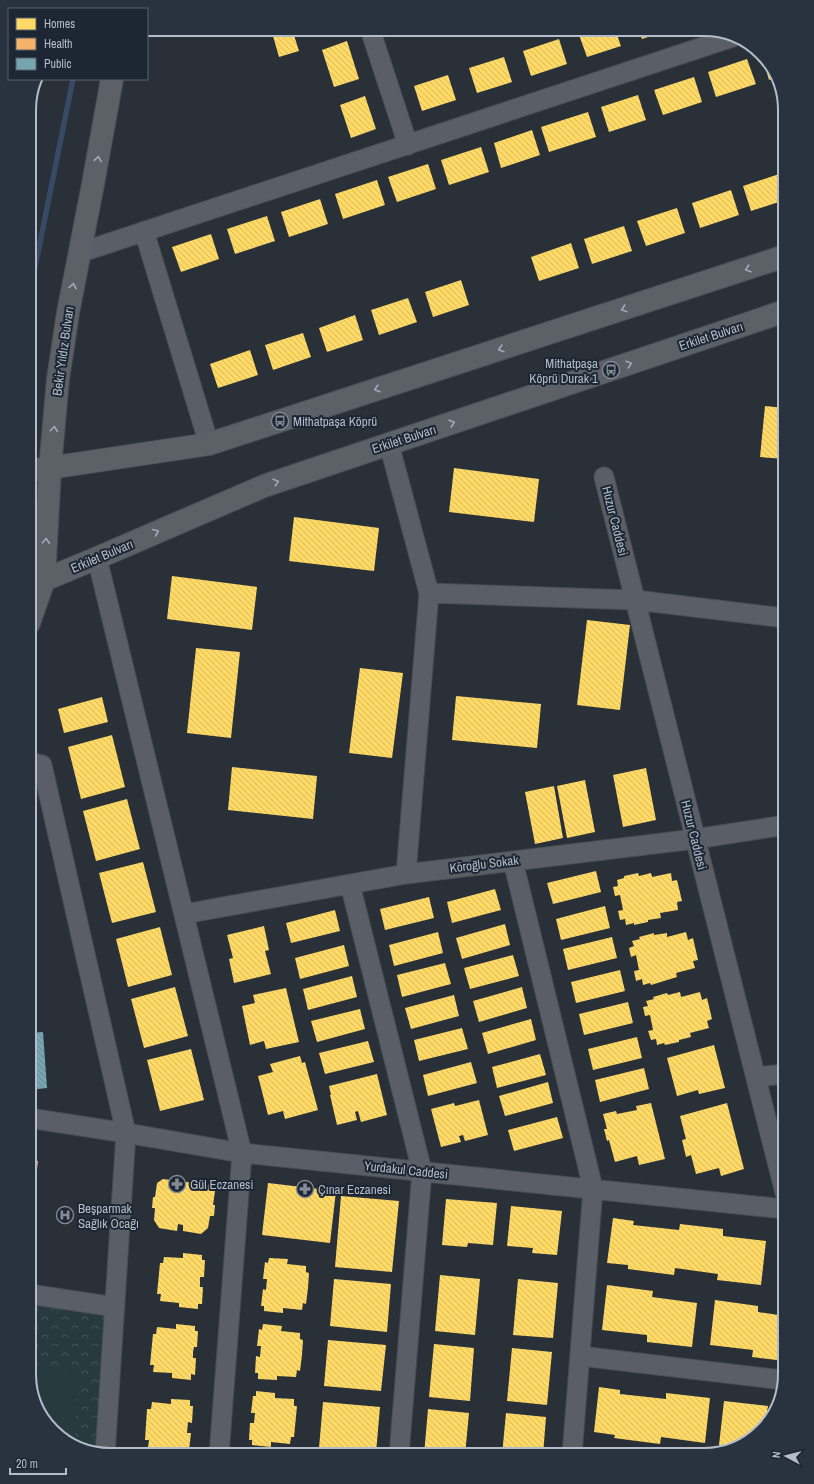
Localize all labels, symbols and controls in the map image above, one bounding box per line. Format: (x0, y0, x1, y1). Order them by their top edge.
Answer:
legend (8, 8, 148, 80)
text: Homes (44, 16, 75, 32)
text: Health (44, 36, 72, 52)
text: Public (44, 56, 71, 72)
one-way arrow (93, 156, 101, 162)
one-way arrow (745, 264, 752, 272)
one-way arrow (68, 283, 76, 289)
one-way arrow (621, 304, 628, 313)
street label: Bekir Yıldız Bulvarı (48, 305, 78, 397)
street label: Erkilet Bulvarı (677, 318, 745, 354)
one-way arrow (497, 344, 504, 353)
place label: Mithatpaşa Köprü Durak 1 (529, 355, 598, 387)
bus stop icon: Mithatpaşa Köprü Durak 1 (601, 360, 621, 380)
one-way arrow (625, 360, 632, 368)
one-way arrow (374, 385, 381, 393)
bus stop icon: Mithatpaşa Köprü (270, 411, 290, 431)
place label: Mithatpaşa Köprü (293, 413, 377, 430)
one-way arrow (449, 419, 456, 427)
street label: Erkilet Bulvarı (370, 421, 438, 457)
one-way arrow (49, 426, 58, 432)
one-way arrow (272, 478, 279, 486)
street label: Huzur Caddesi (598, 484, 632, 558)
one-way arrow (153, 529, 160, 537)
street label: Erkilet Bulvarı (68, 535, 136, 577)
one-way arrow (42, 538, 51, 544)
street label: Huzur Caddesi (677, 798, 711, 872)
street label: Köroğlu Sokak (449, 851, 520, 877)
street label: Yurdakul Caddesi (363, 1157, 449, 1183)
pharmacy icon: Gül Eczanesi (167, 1174, 187, 1194)
place label: Gül Eczanesi (190, 1176, 253, 1193)
pharmacy icon: Çınar Eczanesi (295, 1179, 315, 1199)
place label: Çınar Eczanesi (318, 1181, 391, 1198)
place label: Beşparmak Sağlık Ocağı (78, 1200, 139, 1232)
hospital icon: Beşparmak Sağlık Ocağı (55, 1205, 75, 1225)
north arrow (766, 1436, 806, 1476)
scale bar (10, 1450, 66, 1476)
text: N (769, 1451, 783, 1459)
text: 20 m (16, 1456, 38, 1472)

